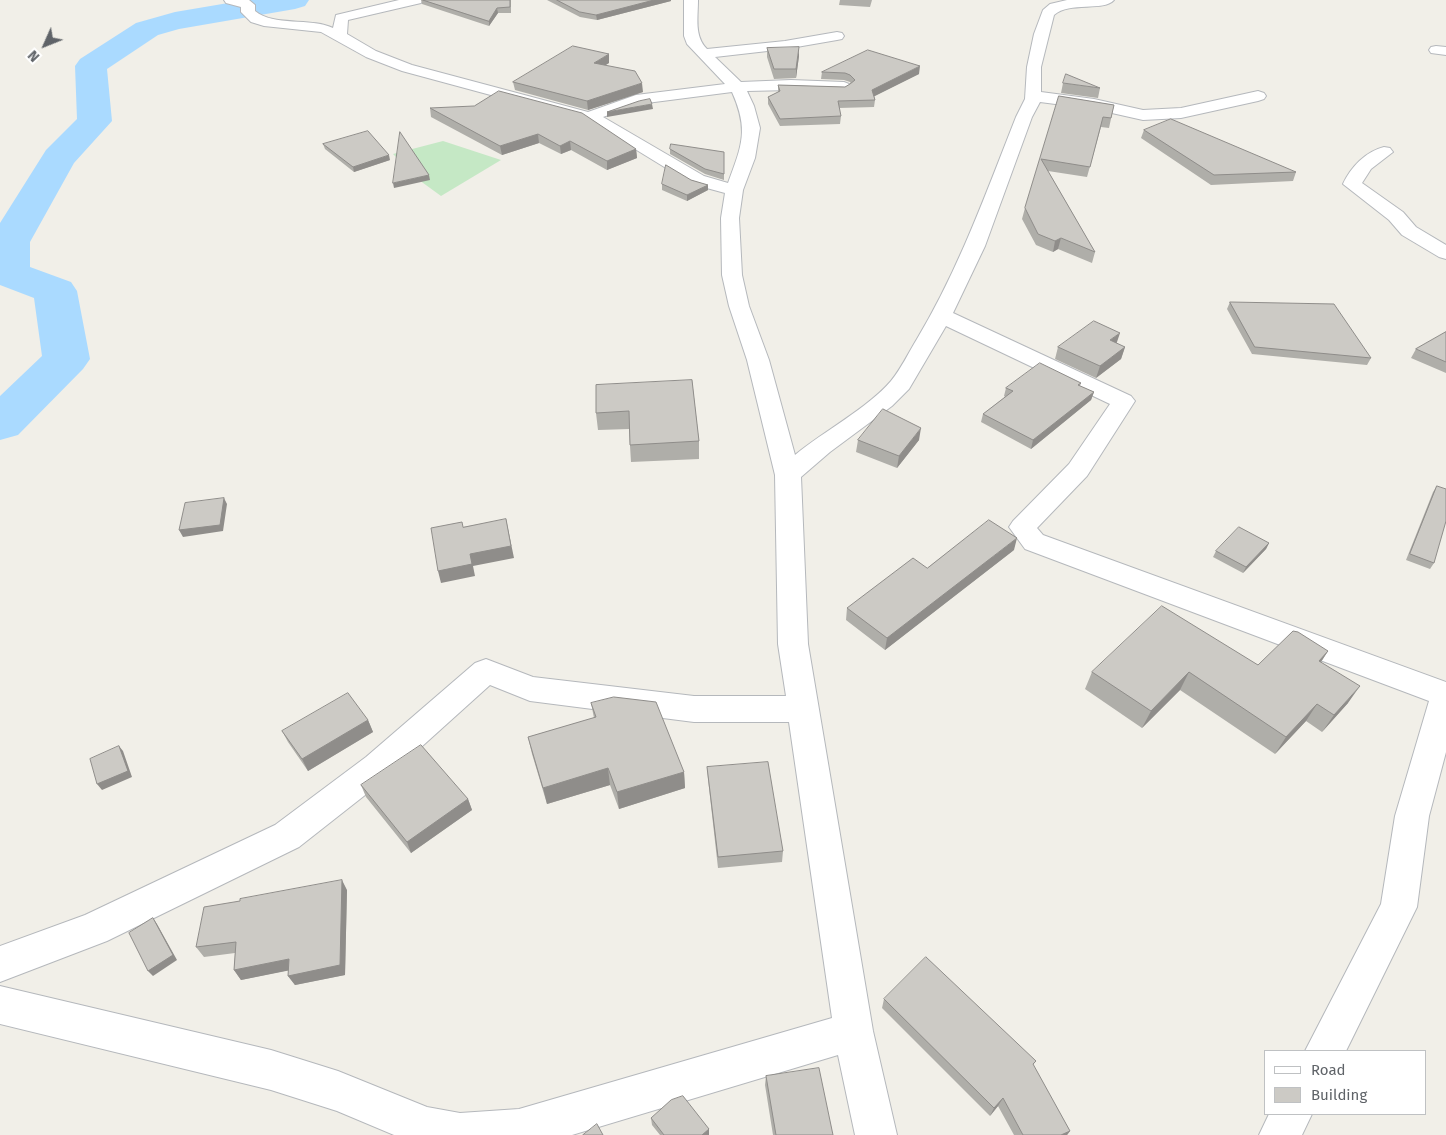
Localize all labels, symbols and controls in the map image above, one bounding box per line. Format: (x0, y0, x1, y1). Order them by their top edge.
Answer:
north arrow (20, 20, 70, 70)
text: N (25, 47, 43, 65)
legend (1264, 1050, 1426, 1115)
text: Road (1311, 1061, 1346, 1079)
text: Building (1311, 1086, 1367, 1104)

